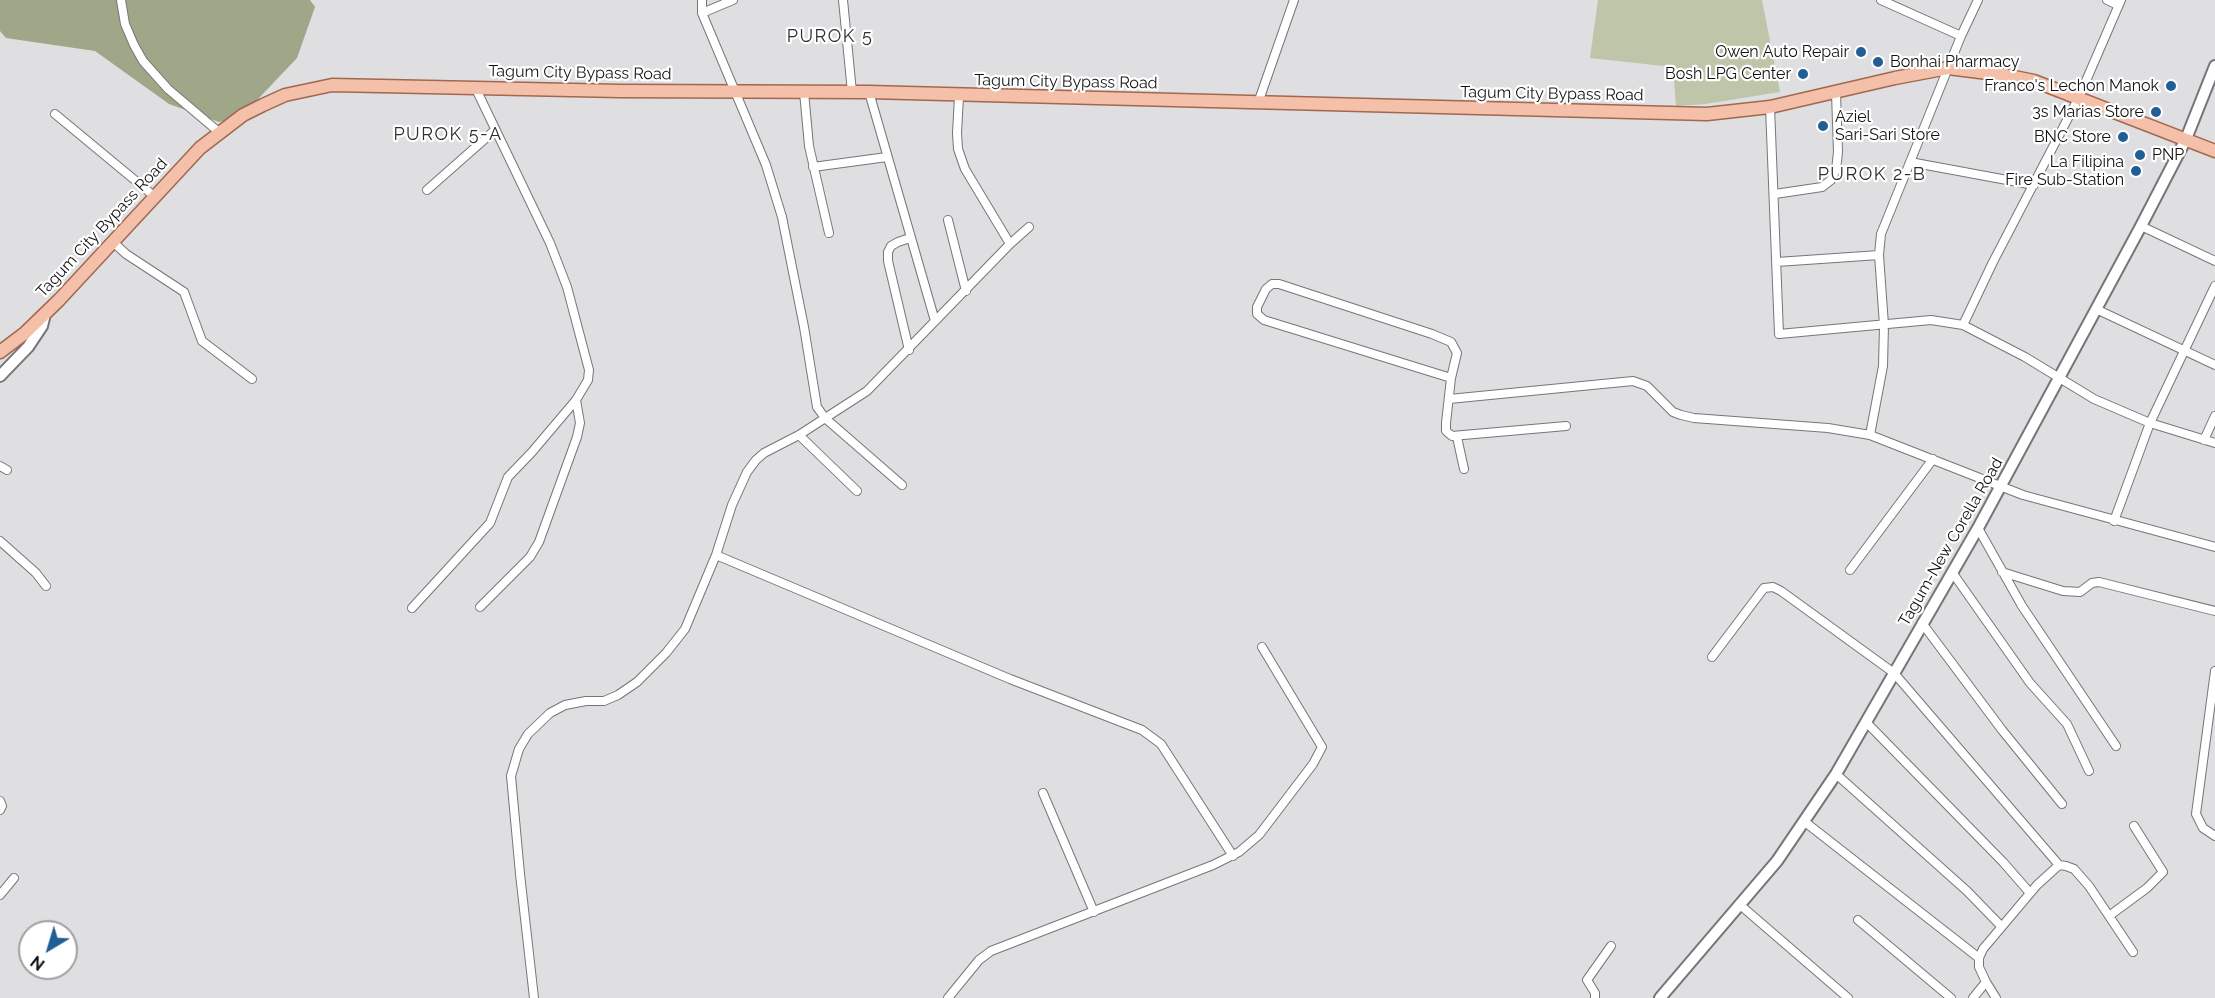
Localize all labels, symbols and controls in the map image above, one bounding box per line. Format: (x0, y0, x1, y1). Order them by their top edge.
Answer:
district label: PUROK 5 (787, 26, 873, 48)
place label: Owen Auto Repair (1715, 42, 1849, 62)
marker: Owen Auto Repair (1854, 45, 1868, 59)
place label: Bonhai Pharmacy (1890, 52, 2019, 72)
marker: Bonhai Pharmacy (1871, 55, 1885, 69)
street label: Tagum City Bypass Road (488, 62, 672, 84)
place label: Bosh LPG Center (1665, 64, 1791, 84)
marker: Bosh LPG Center (1796, 67, 1810, 81)
street label: Tagum City Bypass Road (974, 71, 1158, 93)
place label: Franco's Lechon Manok (1984, 76, 2159, 96)
marker: Franco's Lechon Manok (2164, 79, 2178, 93)
street label: Tagum City Bypass Road (1460, 83, 1644, 105)
place label: 3s Marias Store (2032, 102, 2144, 122)
marker: 3s Marias Store (2149, 105, 2163, 119)
place label: Aziel Sari-Sari Store (1835, 107, 1940, 145)
marker: Aziel Sari-Sari Store (1816, 119, 1830, 133)
district label: PUROK 5-A (393, 124, 503, 146)
place label: BNC Store (2034, 127, 2111, 147)
marker: BNC Store (2116, 130, 2130, 144)
place label: PNP (2152, 145, 2184, 165)
marker: PNP (2133, 148, 2147, 162)
place label: La Filipina Fire Sub-Station (2005, 152, 2124, 190)
street label: Tagum City Bypass Road (32, 154, 172, 302)
district label: PUROK 2-B (1818, 164, 1926, 186)
marker: La Filipina Fire Sub-Station (2129, 164, 2143, 178)
street label: Tagum-New Corella Road (1895, 454, 2007, 630)
north arrow (18, 920, 78, 980)
text: N (27, 952, 49, 974)

